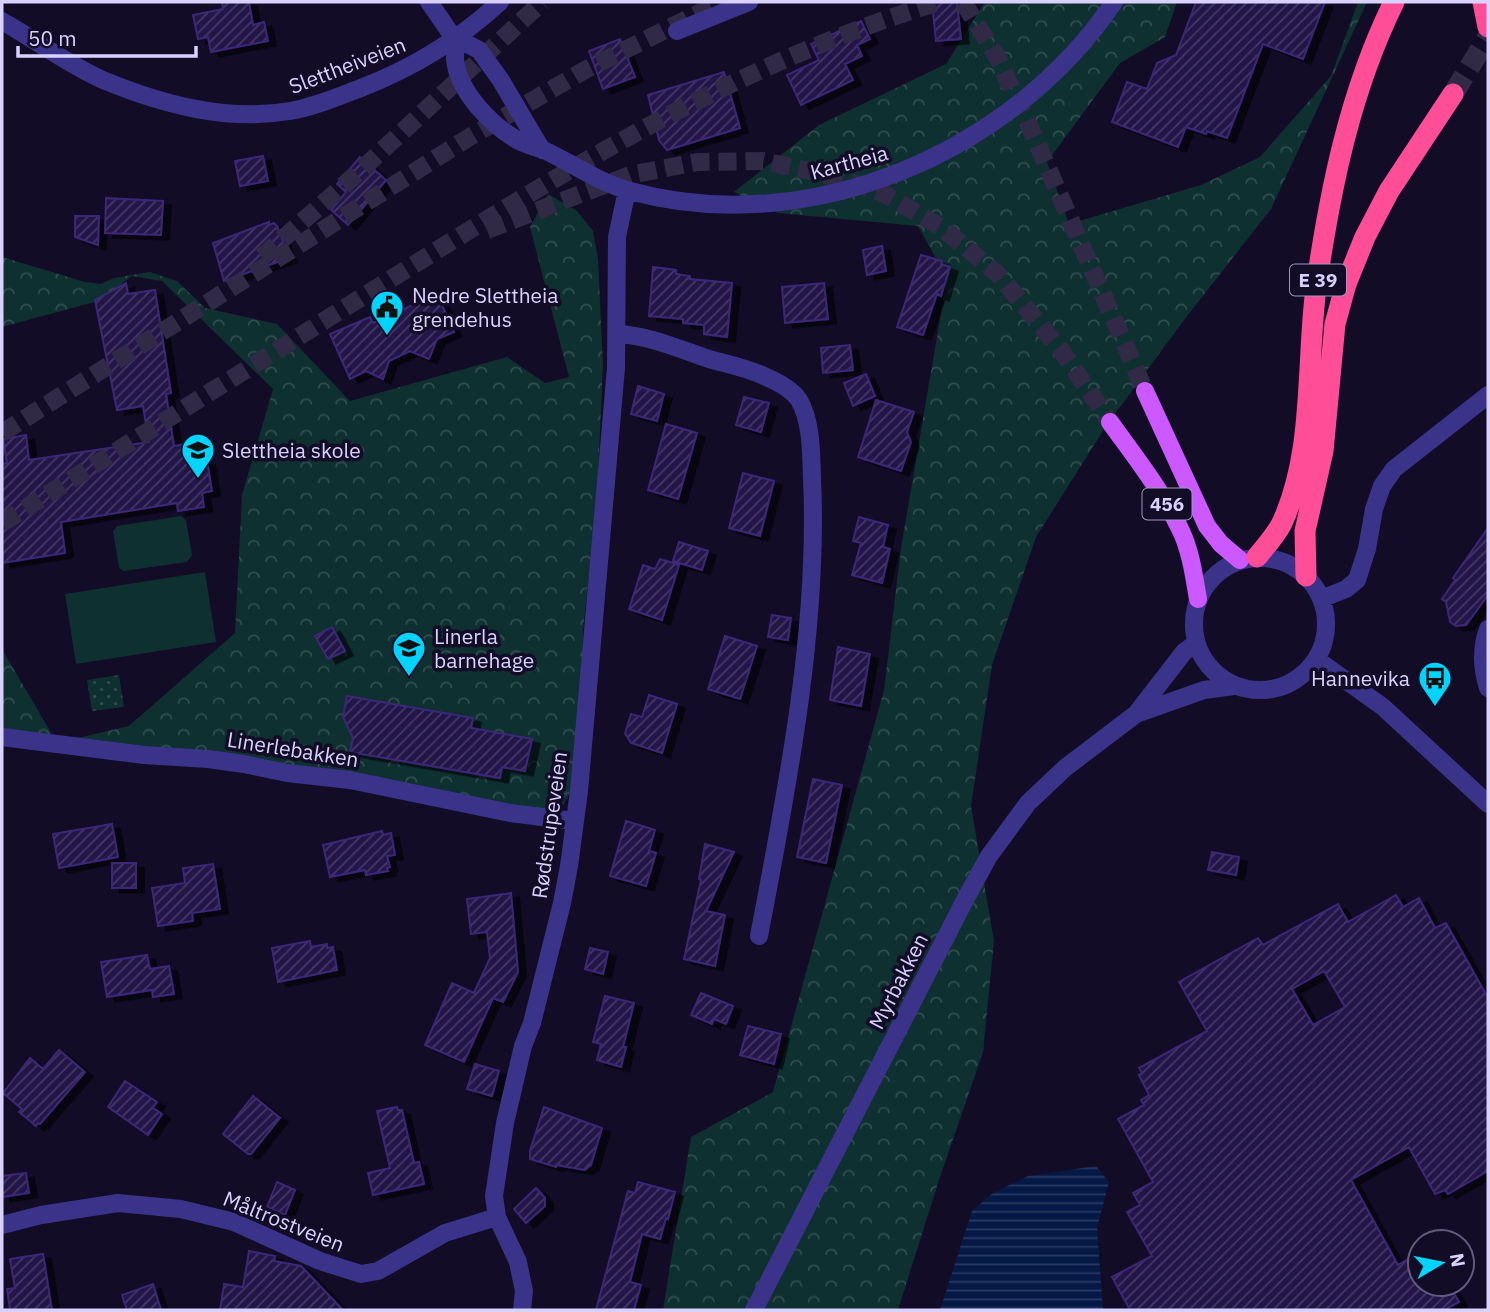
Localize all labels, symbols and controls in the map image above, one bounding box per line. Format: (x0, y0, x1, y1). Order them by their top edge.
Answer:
scale bar (18, 14, 196, 58)
text: 50 m (28, 24, 77, 52)
street label: Slettheiveien (285, 30, 409, 100)
street label: Kartheia (807, 138, 891, 186)
road number: E 39 (1290, 264, 1346, 296)
place label: Nedre Slettheia grendehus (412, 281, 559, 333)
public building icon: Nedre Slettheia grendehus (368, 288, 406, 337)
school or university icon: Slettheia skole (179, 431, 217, 480)
place label: Slettheia skole (222, 436, 361, 464)
road number: 456 (1142, 489, 1192, 520)
place label: Linerla barnehage (434, 622, 534, 674)
school or university icon: Linerla barnehage (390, 629, 428, 678)
bus stop icon: Hannevika (1416, 659, 1454, 708)
place label: Hannevika (1311, 664, 1410, 692)
street label: Linerlebakken (225, 725, 361, 773)
street label: Rødstrupeveien (525, 750, 573, 900)
street label: Myrbakken (862, 928, 934, 1034)
street label: Måltrostveien (219, 1184, 349, 1258)
north arrow (1406, 1228, 1476, 1298)
text: N (1445, 1251, 1471, 1269)

